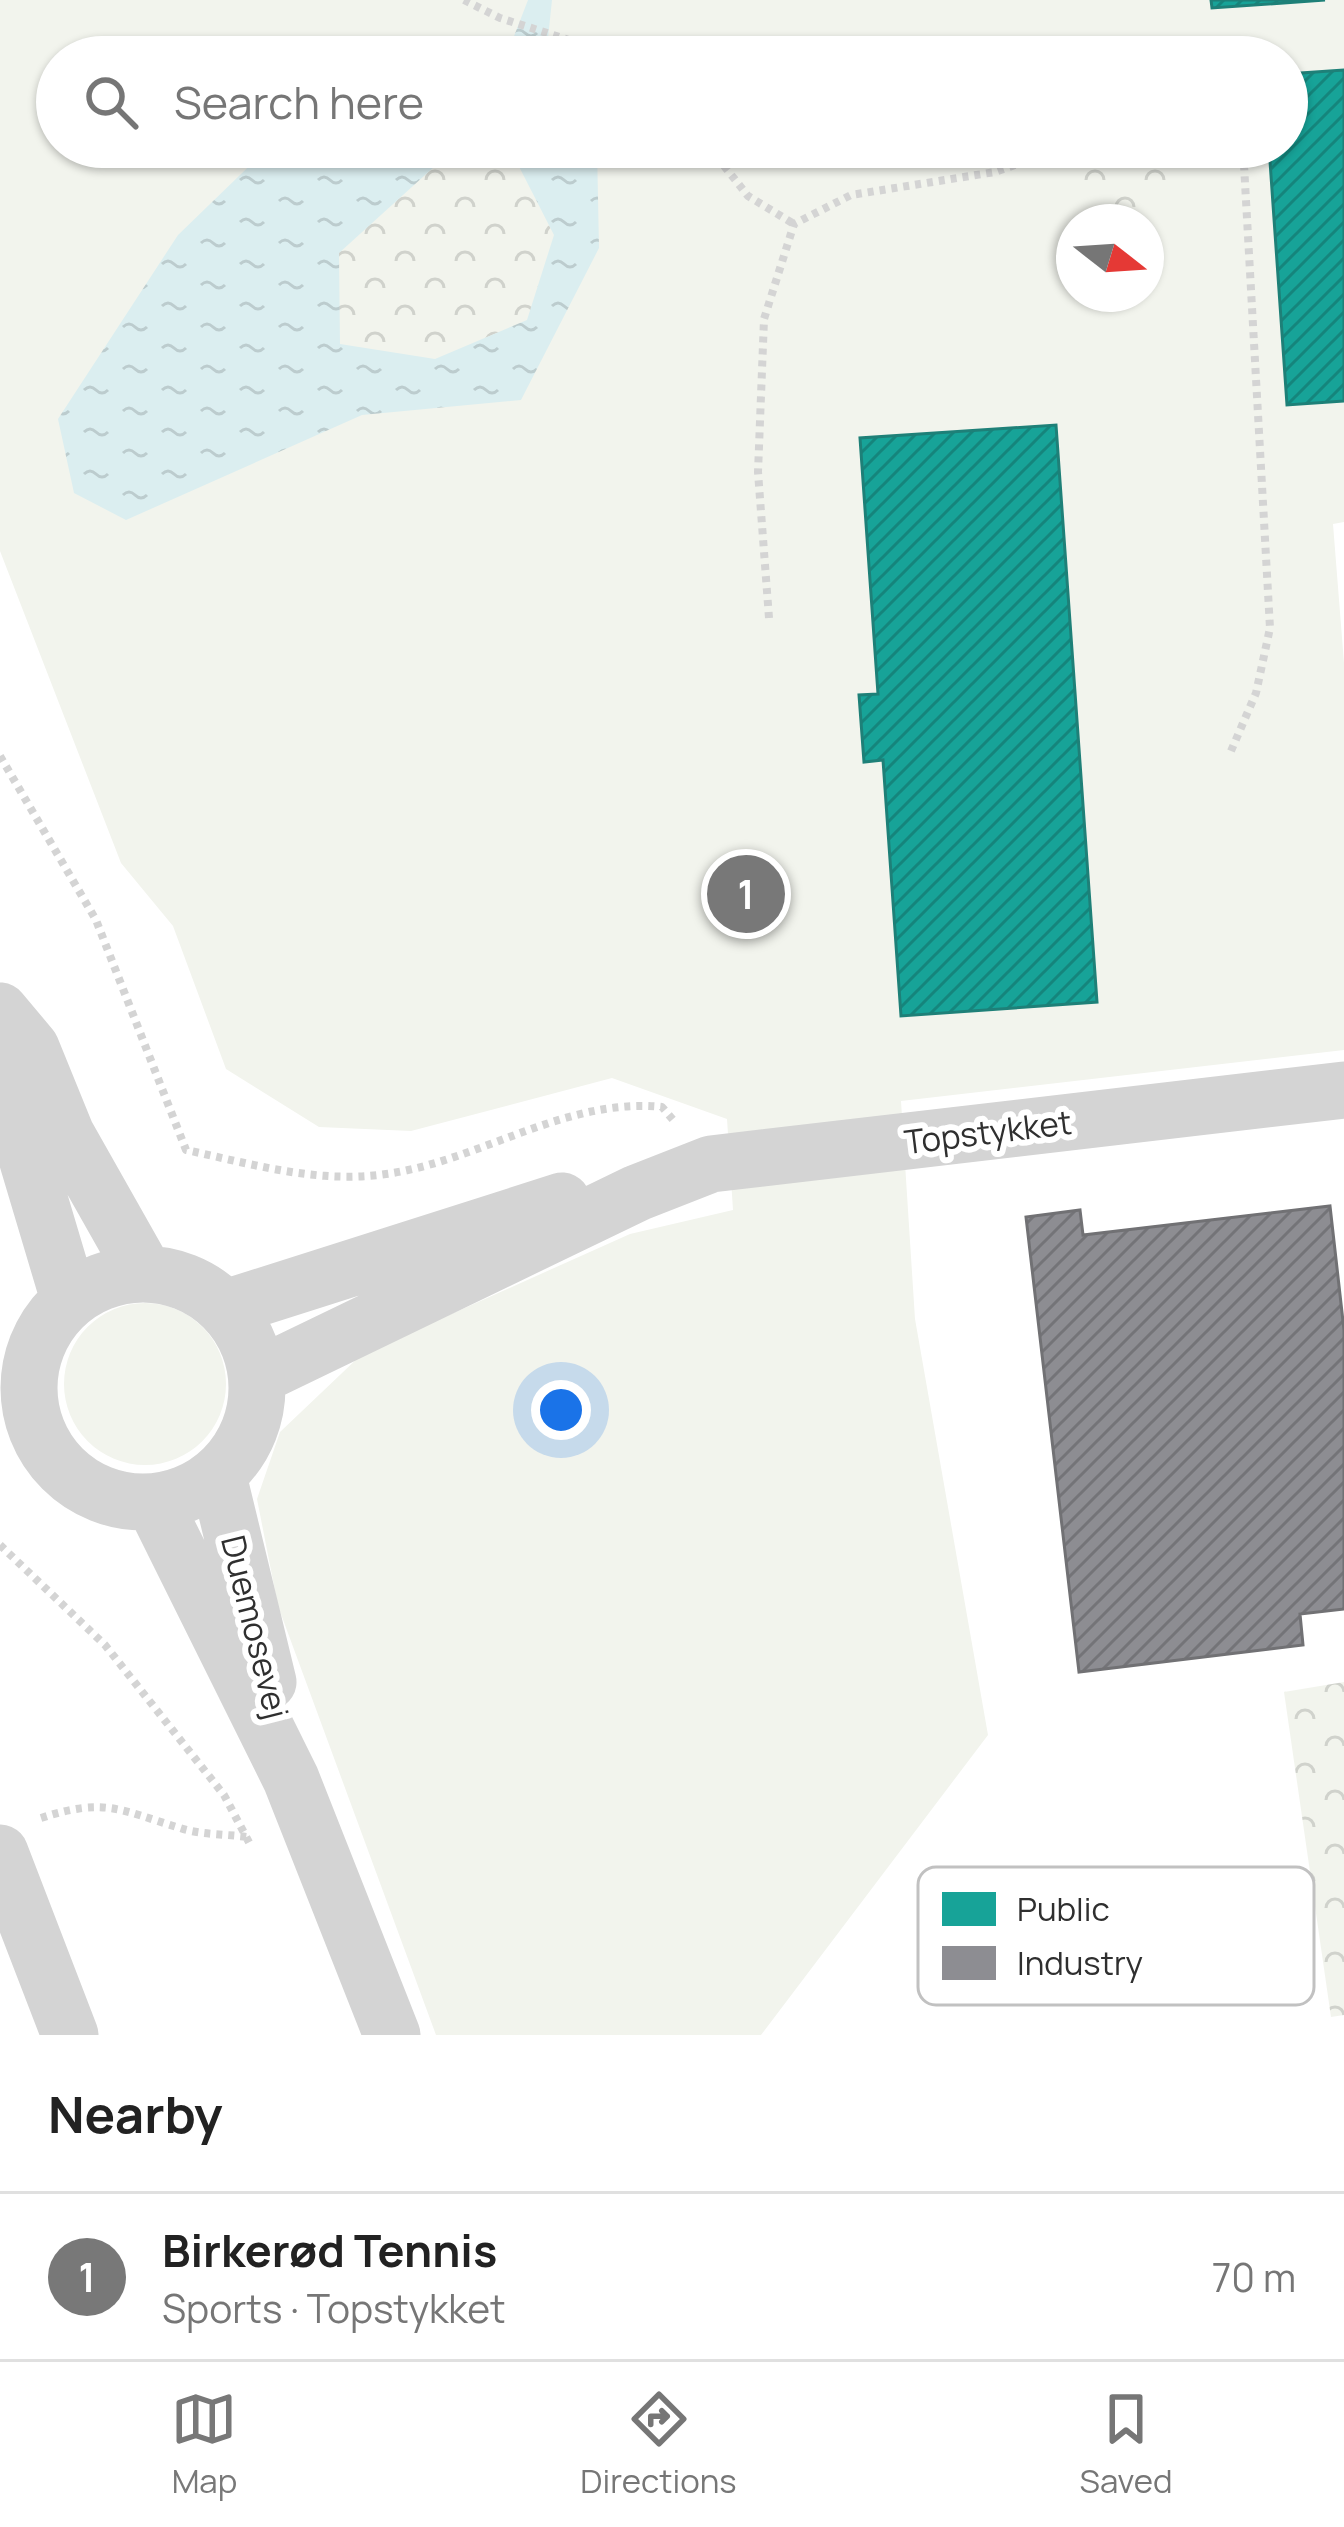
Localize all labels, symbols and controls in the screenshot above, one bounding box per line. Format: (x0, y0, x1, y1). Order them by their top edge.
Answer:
search box (36, 36, 1308, 168)
icon: search (78, 69, 144, 135)
text: Search here (174, 71, 424, 133)
north arrow (1056, 204, 1164, 312)
pin: 1 (707, 849, 785, 939)
street label: Topstykket (902, 1099, 1074, 1164)
your location (531, 1380, 591, 1440)
street label: Duemosevej (211, 1531, 300, 1723)
legend (918, 1867, 1314, 2005)
text: Public (1017, 1886, 1110, 1931)
text: Industry (1017, 1940, 1143, 1985)
text: Nearby (48, 2079, 223, 2148)
text: Birkerød Tennis (162, 2219, 497, 2281)
text: 1 (78, 2250, 96, 2304)
text: 70 m (1212, 2250, 1296, 2304)
text: Sports · Topstykket (162, 2281, 506, 2335)
tab: Map (171, 2386, 237, 2503)
tab: Directions (580, 2386, 737, 2503)
tab: Saved (1080, 2386, 1173, 2503)

